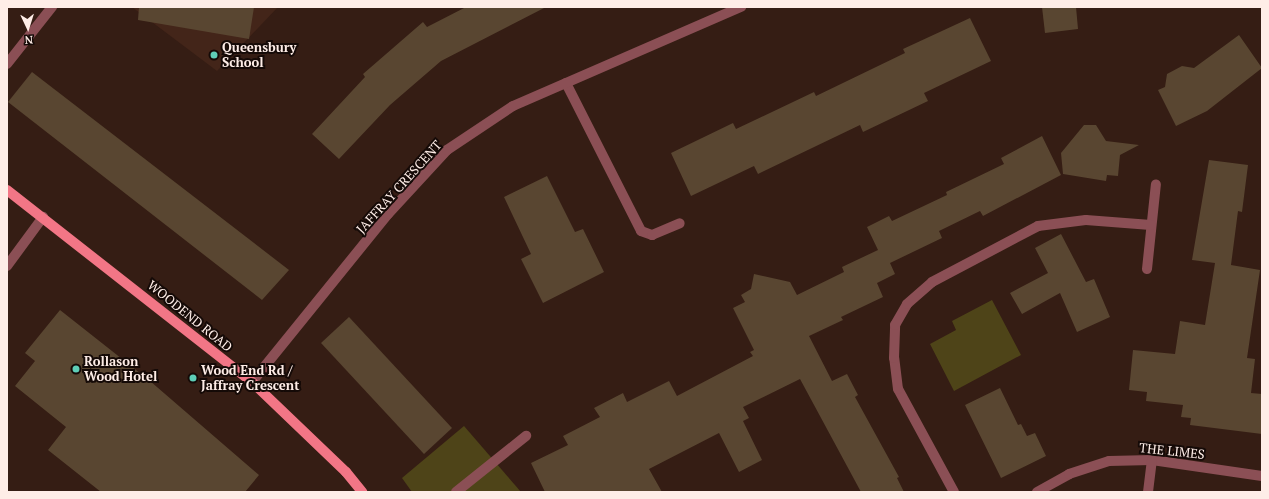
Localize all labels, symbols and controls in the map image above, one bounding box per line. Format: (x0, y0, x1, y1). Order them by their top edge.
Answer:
north arrow (8, 8, 48, 48)
text: N (24, 33, 33, 47)
place label: Queensbury School (222, 40, 296, 71)
marker: Queensbury School (209, 50, 219, 60)
street label: JAFFRAY CRESCENT (353, 137, 445, 237)
street label: WOODEND ROAD (144, 277, 236, 355)
place label: Rollason Wood Hotel (84, 354, 157, 385)
place label: Wood End Rd / Jaffray Crescent (201, 363, 299, 394)
marker: Rollason Wood Hotel (71, 364, 81, 374)
marker: Wood End Rd / Jaffray Crescent (188, 373, 198, 383)
street label: THE LIMES (1138, 440, 1206, 462)

